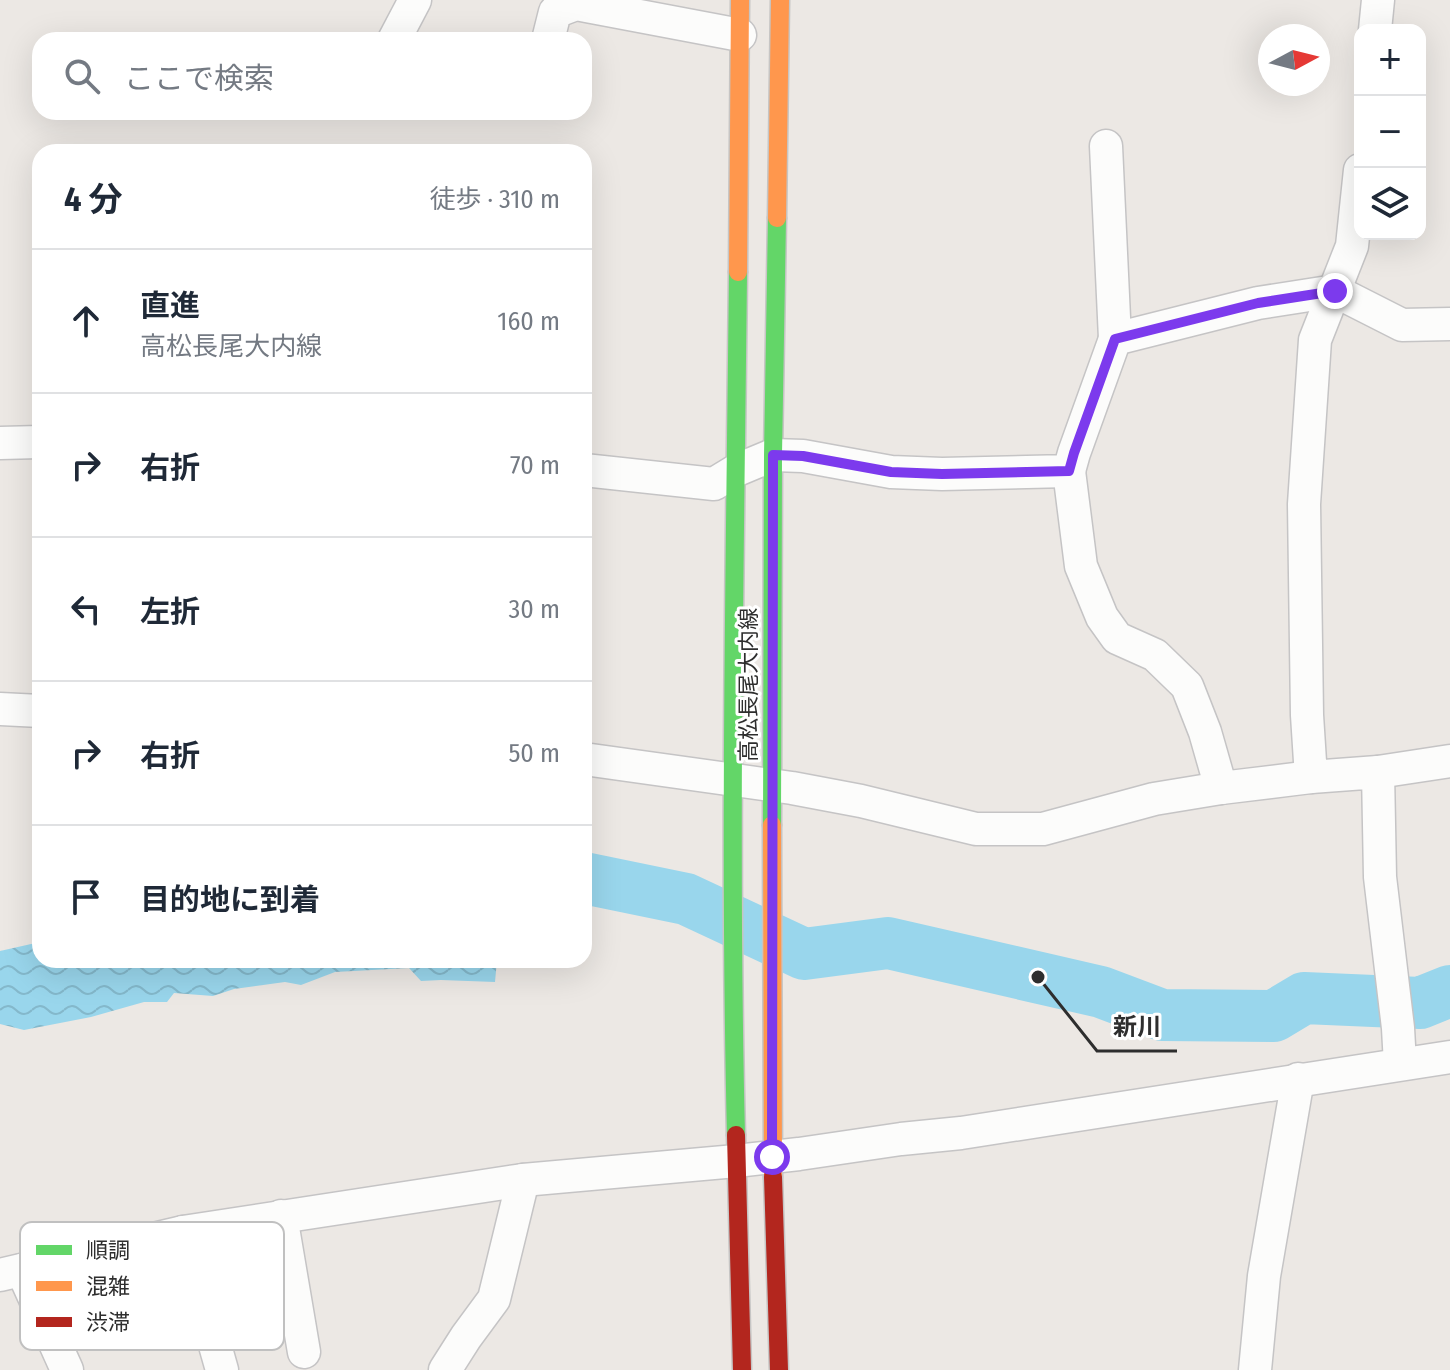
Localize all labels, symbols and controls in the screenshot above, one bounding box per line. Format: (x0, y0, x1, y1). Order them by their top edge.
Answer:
north arrow (1258, 24, 1330, 96)
map controls (1354, 24, 1426, 240)
button: + (1354, 24, 1426, 96)
search box (32, 32, 592, 120)
icon: search (60, 54, 104, 98)
text: ここで検索 (124, 61, 274, 97)
button: − (1354, 96, 1426, 168)
button: layers (1354, 168, 1426, 240)
text: 4 分 (64, 179, 123, 220)
text: 徒歩 · 310 m (429, 184, 560, 215)
route end (1317, 273, 1353, 309)
text: 直進 (140, 288, 200, 324)
icon: ahead (64, 299, 108, 343)
text: 160 m (497, 306, 560, 337)
text: 高松長尾大内線 (140, 331, 322, 362)
icon: right (64, 443, 108, 487)
text: 右折 (140, 450, 200, 486)
text: 70 m (510, 450, 560, 481)
icon: left (64, 587, 108, 631)
text: 左折 (140, 594, 200, 630)
text: 30 m (509, 594, 560, 625)
street label: 高松長尾大内線 (735, 608, 762, 762)
icon: right (64, 731, 108, 775)
text: 右折 (140, 738, 200, 774)
text: 50 m (508, 738, 560, 769)
icon: arrive (64, 875, 108, 919)
text: 目的地に到着 (140, 882, 320, 918)
callout: 新川 (1097, 1003, 1177, 1051)
text: 新川 (1113, 1013, 1161, 1041)
route start (754, 1139, 790, 1175)
legend (20, 1222, 284, 1350)
text: 順調 (86, 1237, 130, 1264)
text: 混雑 (86, 1273, 130, 1300)
text: 渋滞 (86, 1309, 130, 1336)

